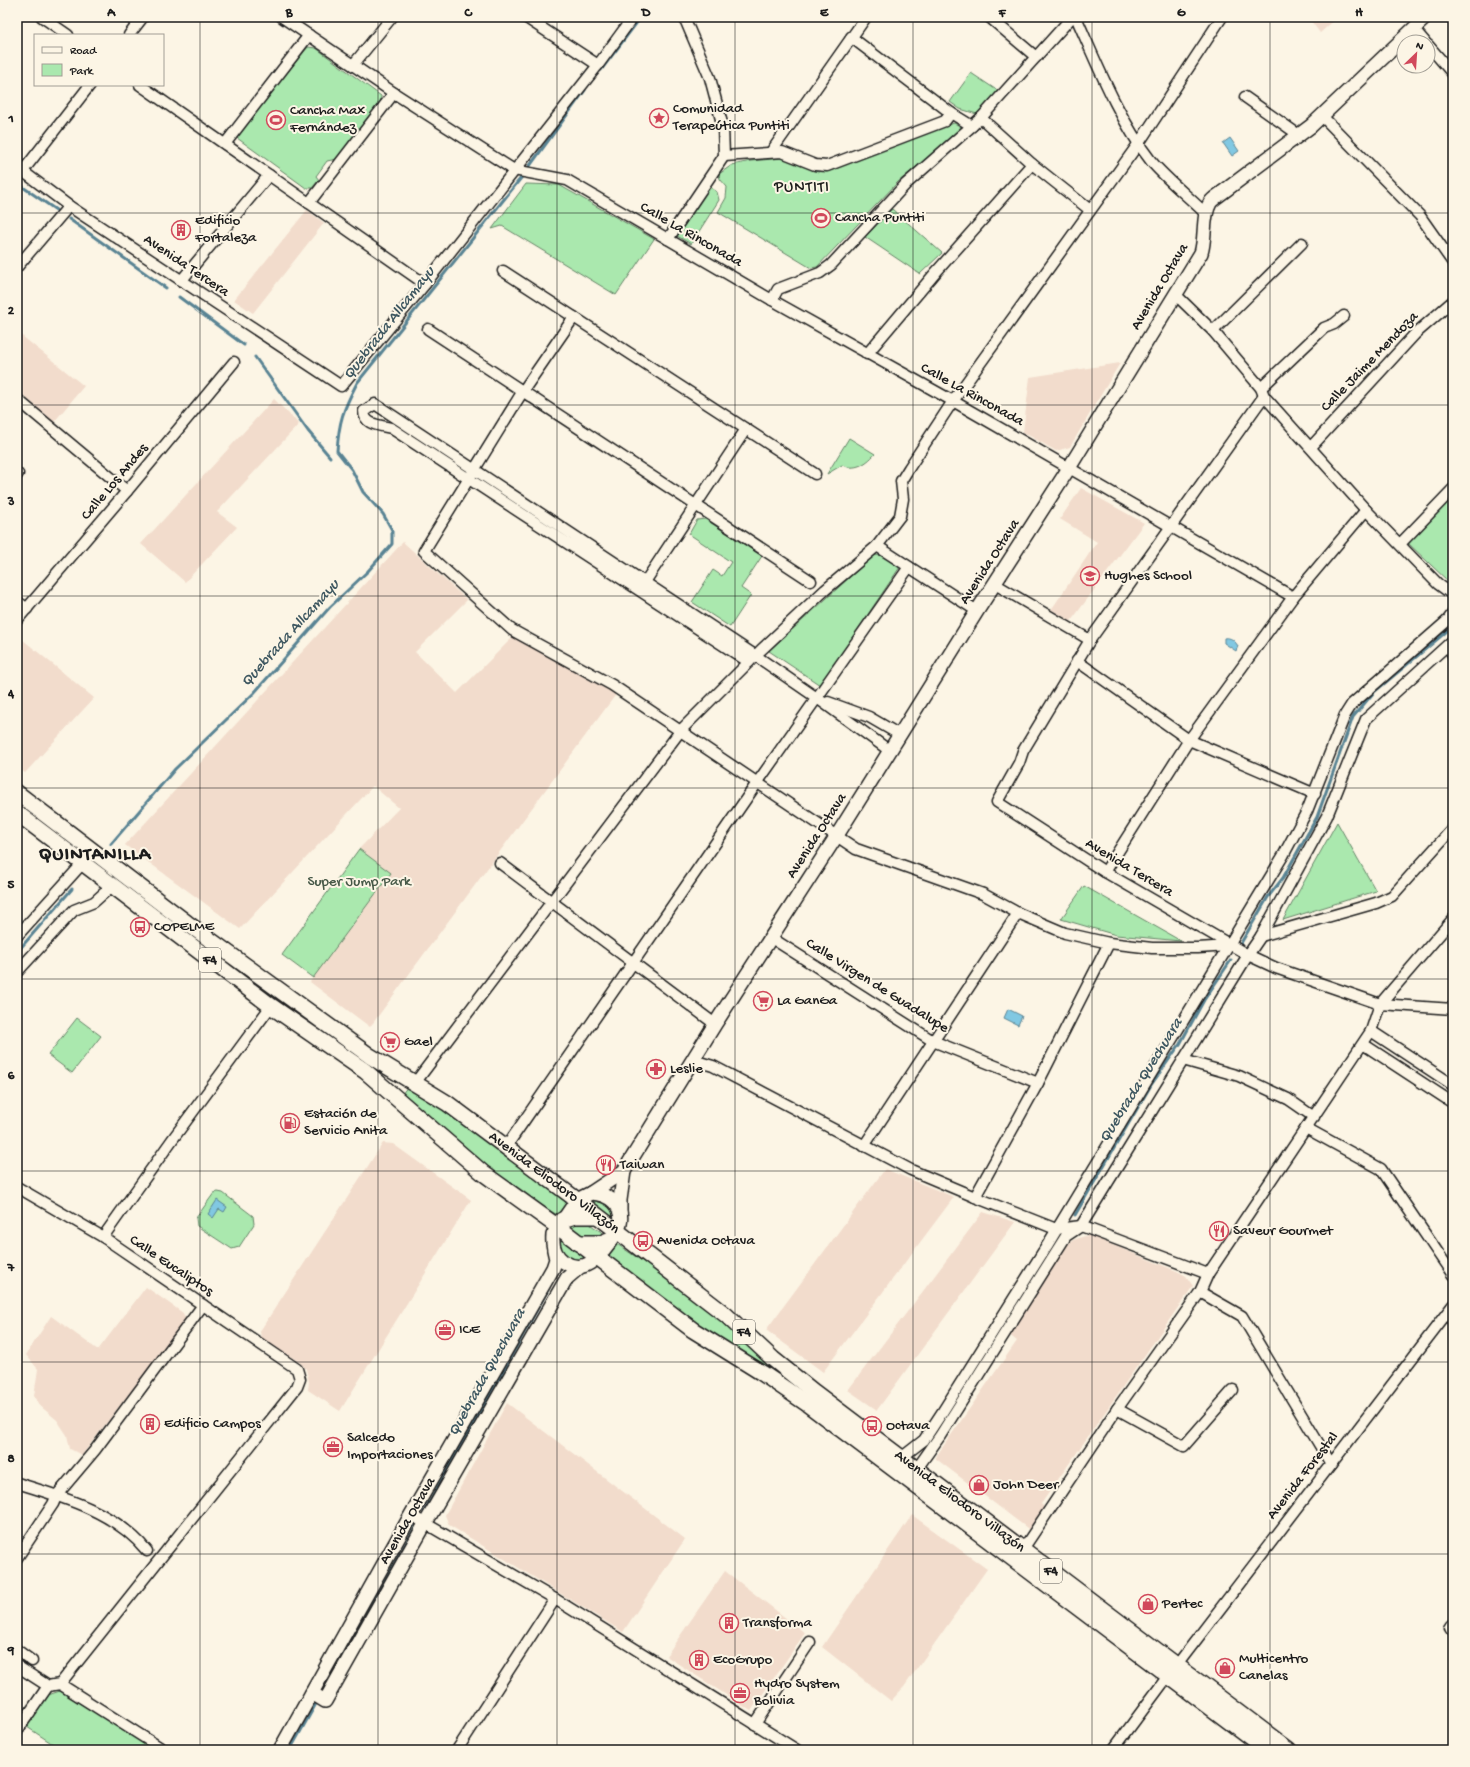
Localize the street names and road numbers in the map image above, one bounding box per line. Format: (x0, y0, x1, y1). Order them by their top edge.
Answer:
street label: Calle La Rinconada (637, 198, 746, 272)
street label: Avenida Tercera (140, 231, 233, 302)
street label: Avenida Octava (1127, 240, 1193, 334)
street label: Calle Jaime Mendoza (1317, 308, 1423, 416)
street label: Calle La Rinconada (917, 359, 1027, 431)
street label: Calle Los Andes (78, 440, 153, 524)
street label: Avenida Octava (956, 516, 1025, 608)
street label: Avenida Octava (783, 790, 852, 882)
street label: Avenida Tercera (1082, 835, 1177, 902)
street label: Calle Virgen de Guadalupe (802, 934, 952, 1038)
road number: F4 (199, 948, 221, 972)
street label: Avenida Eliodoro Villazón (485, 1128, 623, 1238)
street label: Calle Eucaliptos (126, 1231, 217, 1301)
road number: F4 (733, 1320, 755, 1344)
street label: Avenida Forestal (1263, 1429, 1343, 1523)
street label: Avenida Eliodoro Villazón (890, 1446, 1029, 1557)
street label: Avenida Octava (376, 1474, 441, 1568)
road number: F4 (1040, 1559, 1062, 1583)

